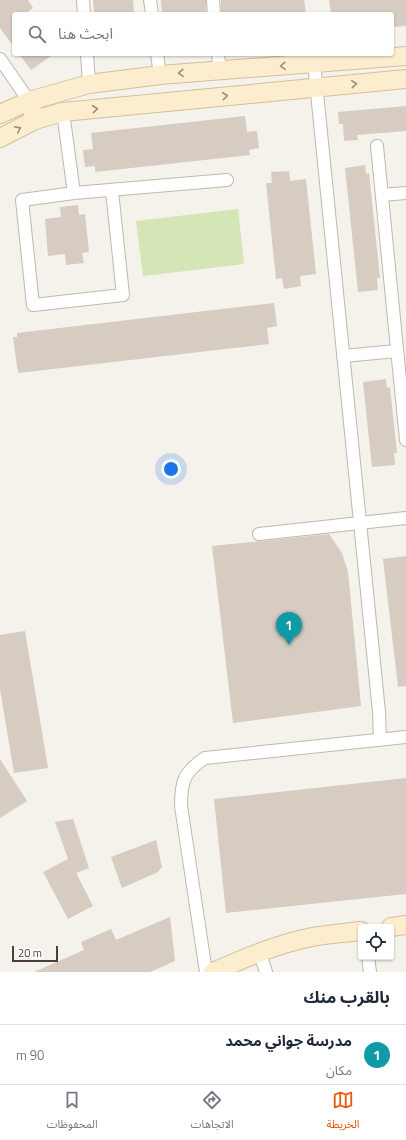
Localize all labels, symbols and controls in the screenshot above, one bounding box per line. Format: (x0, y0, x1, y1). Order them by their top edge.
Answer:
search box (12, 12, 394, 56)
text: ابحث هنا (58, 22, 113, 45)
icon: search (26, 23, 48, 45)
one-way arrow (280, 61, 286, 70)
one-way arrow (178, 69, 184, 78)
one-way arrow (351, 79, 357, 88)
one-way arrow (222, 91, 228, 100)
one-way arrow (92, 104, 98, 113)
one-way arrow (13, 126, 21, 134)
your location (161, 459, 181, 479)
pin: 1 (276, 612, 302, 645)
map controls (358, 924, 394, 960)
button: locate (358, 924, 394, 960)
scale bar (12, 944, 58, 963)
text: 20 m (18, 945, 42, 961)
text: بالقرب منك (303, 984, 390, 1010)
text: مدرسة جواني محمد (225, 1029, 352, 1052)
text: 90 m (16, 1045, 44, 1065)
text: 1 (373, 1045, 381, 1065)
text: مكان (326, 1060, 352, 1080)
tab: المحفوظات (47, 1089, 98, 1136)
tab: الاتجاهات (191, 1089, 234, 1136)
tab: الخريطة (327, 1089, 360, 1136)

